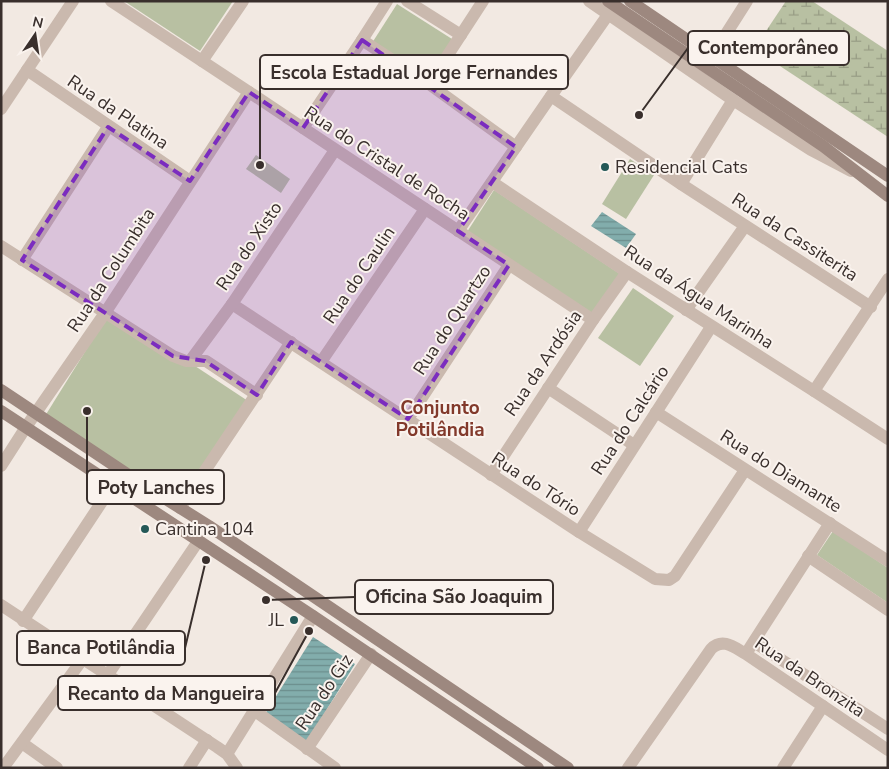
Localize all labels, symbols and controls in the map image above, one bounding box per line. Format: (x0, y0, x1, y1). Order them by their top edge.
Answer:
north arrow (10, 10, 60, 60)
text: N (31, 12, 45, 33)
callout: Contemporâneo (688, 31, 849, 65)
text: Contemporâneo (698, 35, 839, 61)
callout: Escola Estadual Jorge Fernandes (260, 55, 568, 89)
text: Escola Estadual Jorge Fernandes (270, 60, 558, 86)
street label: Rua da Platina (63, 69, 173, 155)
street label: Rua do Cristal de Rocha (299, 100, 475, 226)
place label: Residencial Cats (615, 155, 748, 179)
marker: Residencial Cats (599, 161, 611, 173)
street label: Rua da Cassiterita (727, 187, 863, 287)
street label: Rua do Xisto (211, 197, 287, 295)
street label: Rua da Columbita (62, 203, 160, 337)
street label: Rua do Caulin (318, 222, 400, 328)
street label: Rua da Água Marinha (619, 239, 779, 355)
street label: Rua do Quartzo (408, 261, 496, 379)
street label: Rua da Ardósia (499, 305, 587, 421)
street label: Rua do Calcário (585, 360, 675, 480)
district label: Conjunto Potilândia (395, 395, 485, 443)
street label: Rua do Diamante (716, 424, 846, 518)
street label: Rua do Tório (487, 446, 585, 522)
callout: Poty Lanches (87, 470, 224, 504)
text: Poty Lanches (97, 475, 215, 501)
place label: Cantina 104 (155, 517, 254, 541)
marker: Cantina 104 (139, 523, 151, 535)
callout: Oficina São Joaquim (355, 580, 553, 614)
text: Oficina São Joaquim (365, 584, 543, 610)
place label: JL (267, 608, 284, 632)
marker: JL (288, 614, 300, 626)
callout: Banca Potilândia (17, 631, 185, 665)
street label: Rua da Bronzita (750, 631, 870, 723)
text: Banca Potilândia (27, 635, 175, 661)
street label: Rua do Giz (290, 649, 358, 735)
callout: Recanto da Mangueira (58, 676, 275, 710)
text: Recanto da Mangueira (67, 681, 265, 707)

